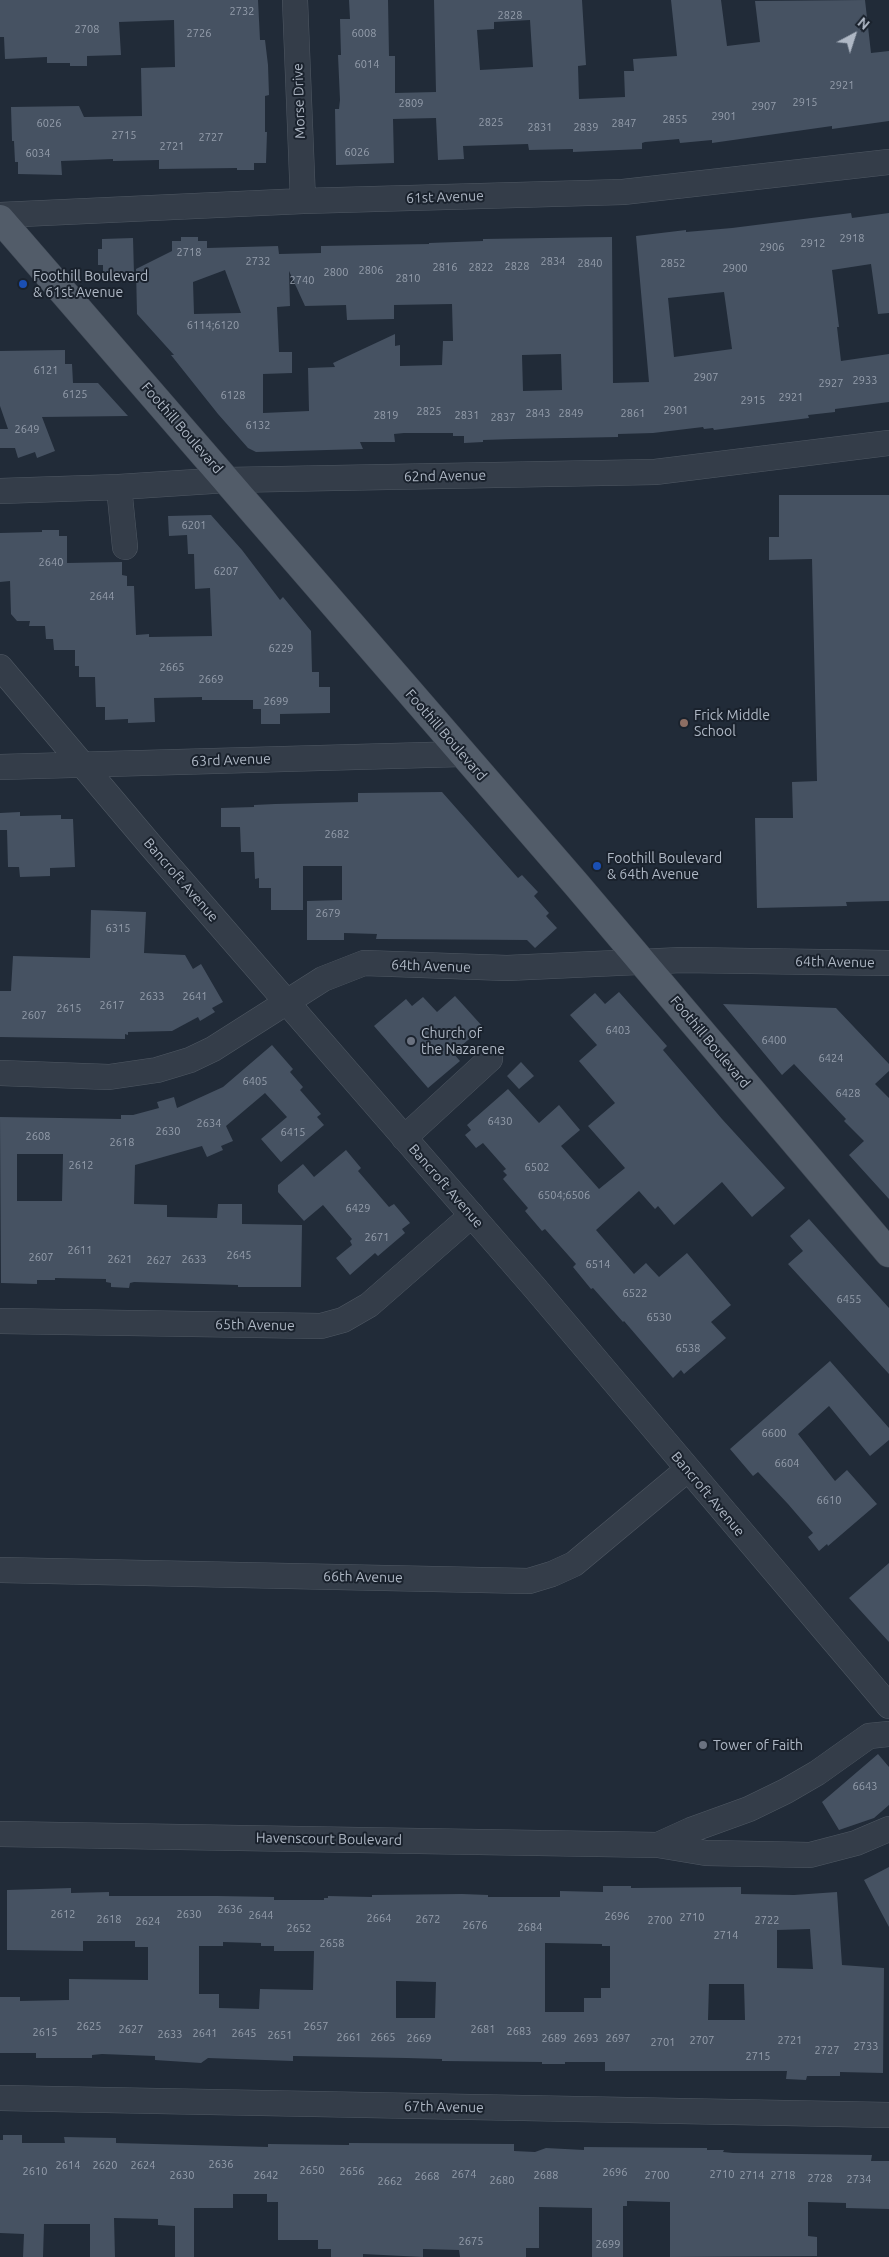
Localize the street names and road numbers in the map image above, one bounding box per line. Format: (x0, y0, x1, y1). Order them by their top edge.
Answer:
street label: Morse Drive (289, 63, 309, 139)
street label: 61st Avenue (406, 187, 484, 207)
street label: Foothill Boulevard (138, 379, 226, 477)
street label: 62nd Avenue (404, 467, 486, 485)
street label: Foothill Boulevard (402, 686, 490, 784)
street label: 63rd Avenue (191, 750, 271, 770)
street label: Bancroft Avenue (140, 835, 222, 925)
street label: 64th Avenue (795, 953, 875, 971)
street label: 64th Avenue (391, 956, 471, 976)
street label: Foothill Boulevard (667, 993, 753, 1091)
street label: Bancroft Avenue (405, 1141, 487, 1231)
street label: 65th Avenue (215, 1316, 295, 1334)
street label: Bancroft Avenue (668, 1448, 748, 1540)
street label: 66th Avenue (323, 1568, 403, 1586)
street label: Havenscourt Boulevard (256, 1829, 402, 1849)
street label: 67th Avenue (404, 2098, 484, 2116)

